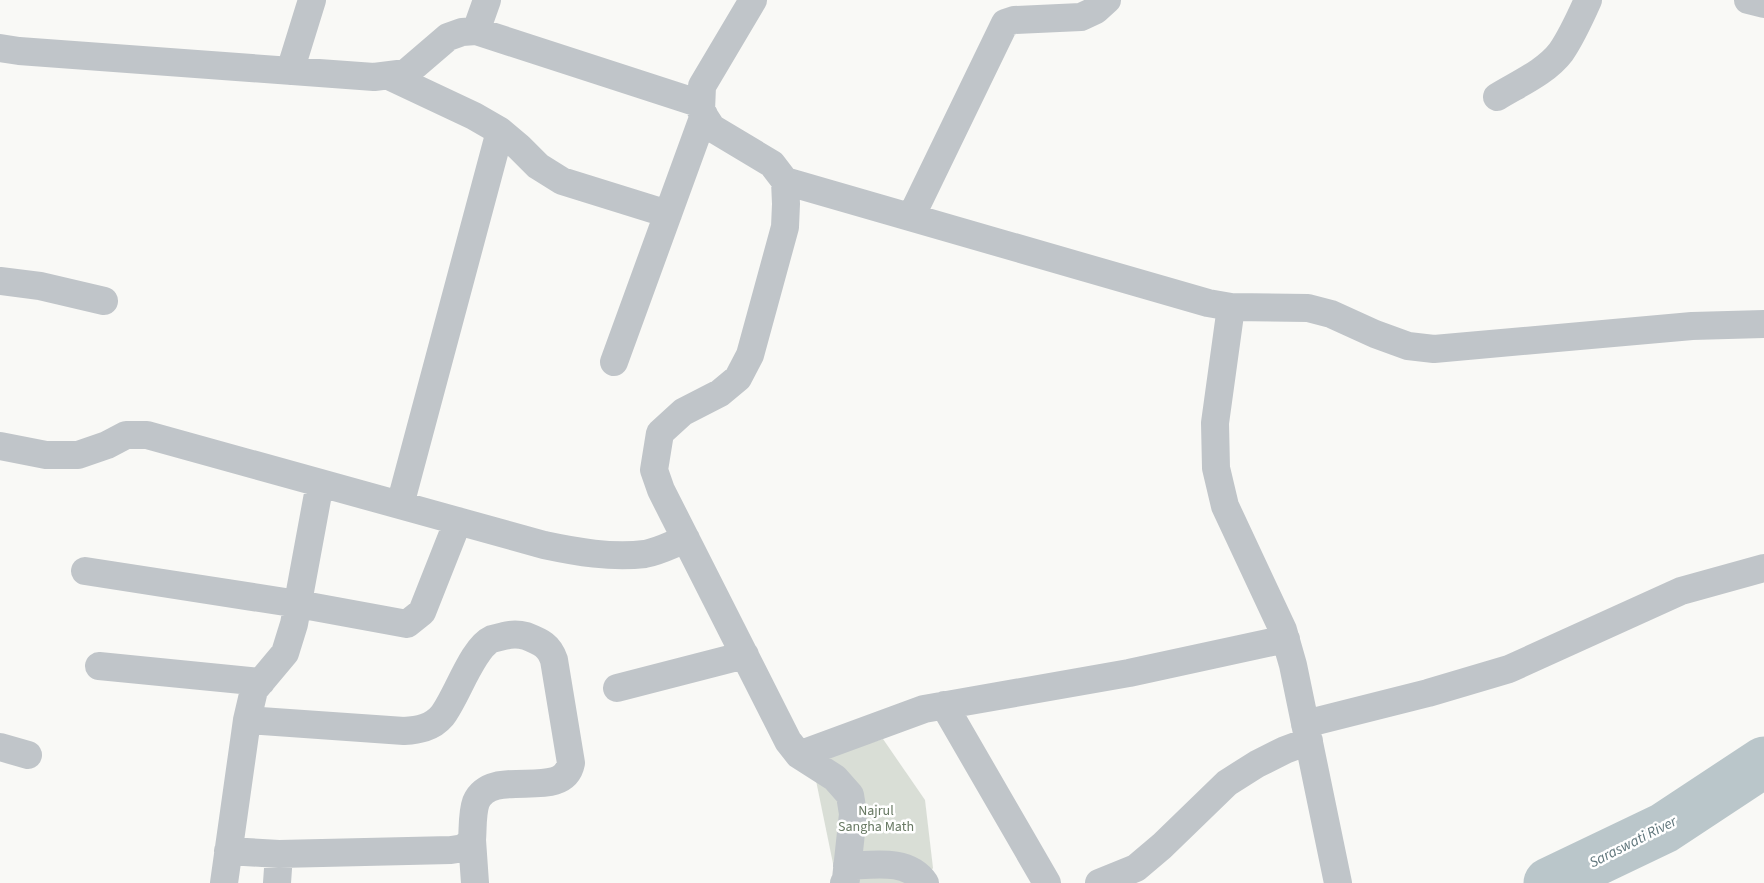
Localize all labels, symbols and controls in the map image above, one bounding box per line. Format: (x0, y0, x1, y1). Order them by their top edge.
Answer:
park label: Najrul Sangha Math (838, 801, 914, 837)
water label: Saraswati River (1586, 811, 1681, 873)

